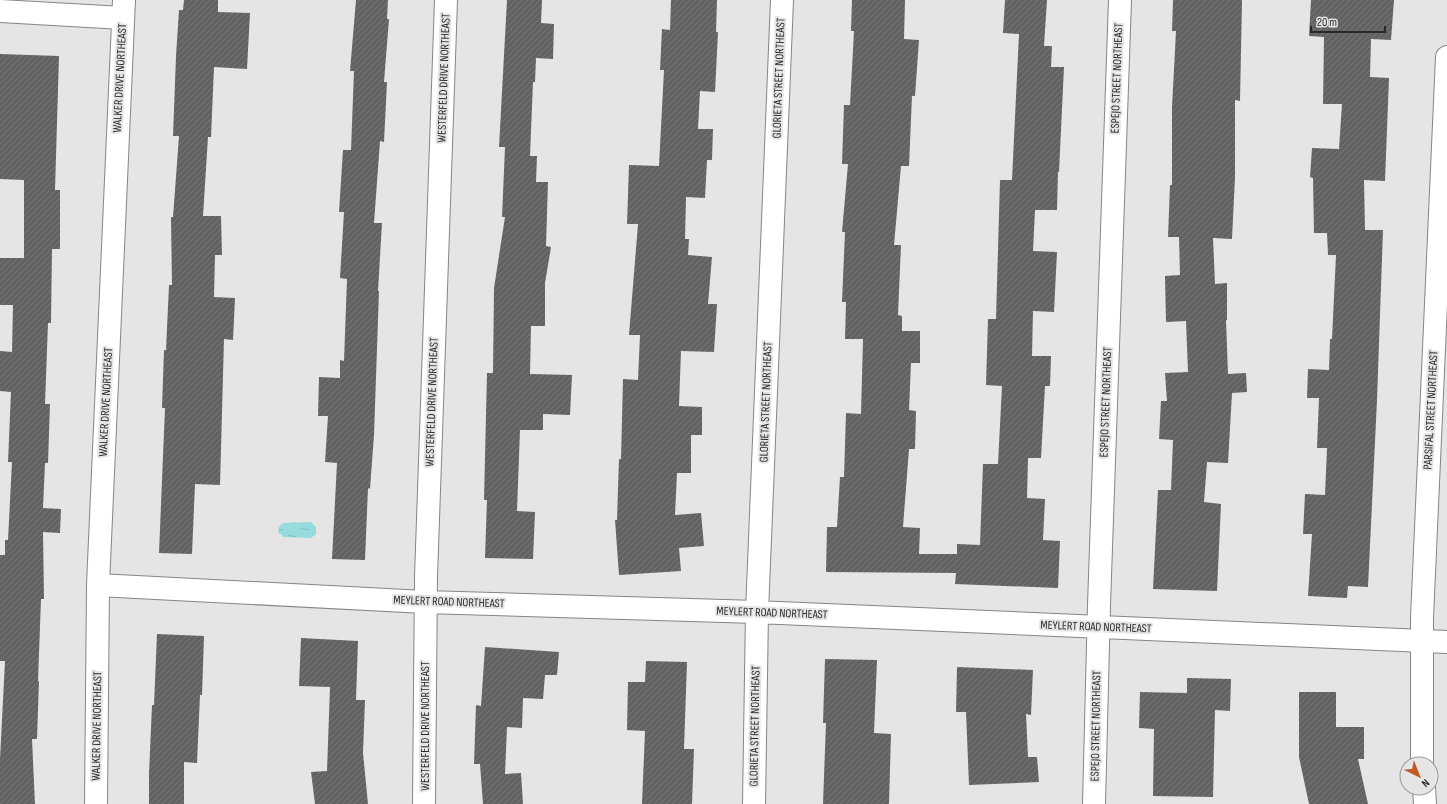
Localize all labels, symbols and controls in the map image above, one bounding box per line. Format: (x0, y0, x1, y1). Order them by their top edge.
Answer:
scale bar (1311, 8, 1385, 34)
street label: WESTERFELD DRIVE NORTHEAST (434, 13, 454, 143)
text: 20 m (1317, 15, 1337, 30)
street label: GLORIETA STREET NORTHEAST (769, 17, 789, 139)
street label: ESPEJO STREET NORTHEAST (1108, 22, 1126, 134)
street label: WALKER DRIVE NORTHEAST (110, 23, 130, 133)
street label: WESTERFELD DRIVE NORTHEAST (422, 337, 442, 467)
street label: GLORIETA STREET NORTHEAST (756, 341, 776, 463)
street label: ESPEJO STREET NORTHEAST (1097, 346, 1115, 458)
street label: WALKER DRIVE NORTHEAST (96, 347, 116, 457)
street label: PARSIFAL STREET NORTHEAST (1420, 350, 1442, 470)
street label: MEYLERT ROAD NORTHEAST (393, 593, 505, 611)
street label: MEYLERT ROAD NORTHEAST (716, 604, 828, 622)
street label: MEYLERT ROAD NORTHEAST (1040, 618, 1152, 636)
street label: WESTERFELD DRIVE NORTHEAST (418, 661, 433, 791)
street label: GLORIETA STREET NORTHEAST (746, 665, 764, 787)
street label: ESPEJO STREET NORTHEAST (1088, 670, 1104, 782)
street label: WALKER DRIVE NORTHEAST (89, 671, 105, 781)
north arrow (1399, 756, 1439, 796)
text: N (1419, 776, 1432, 790)

